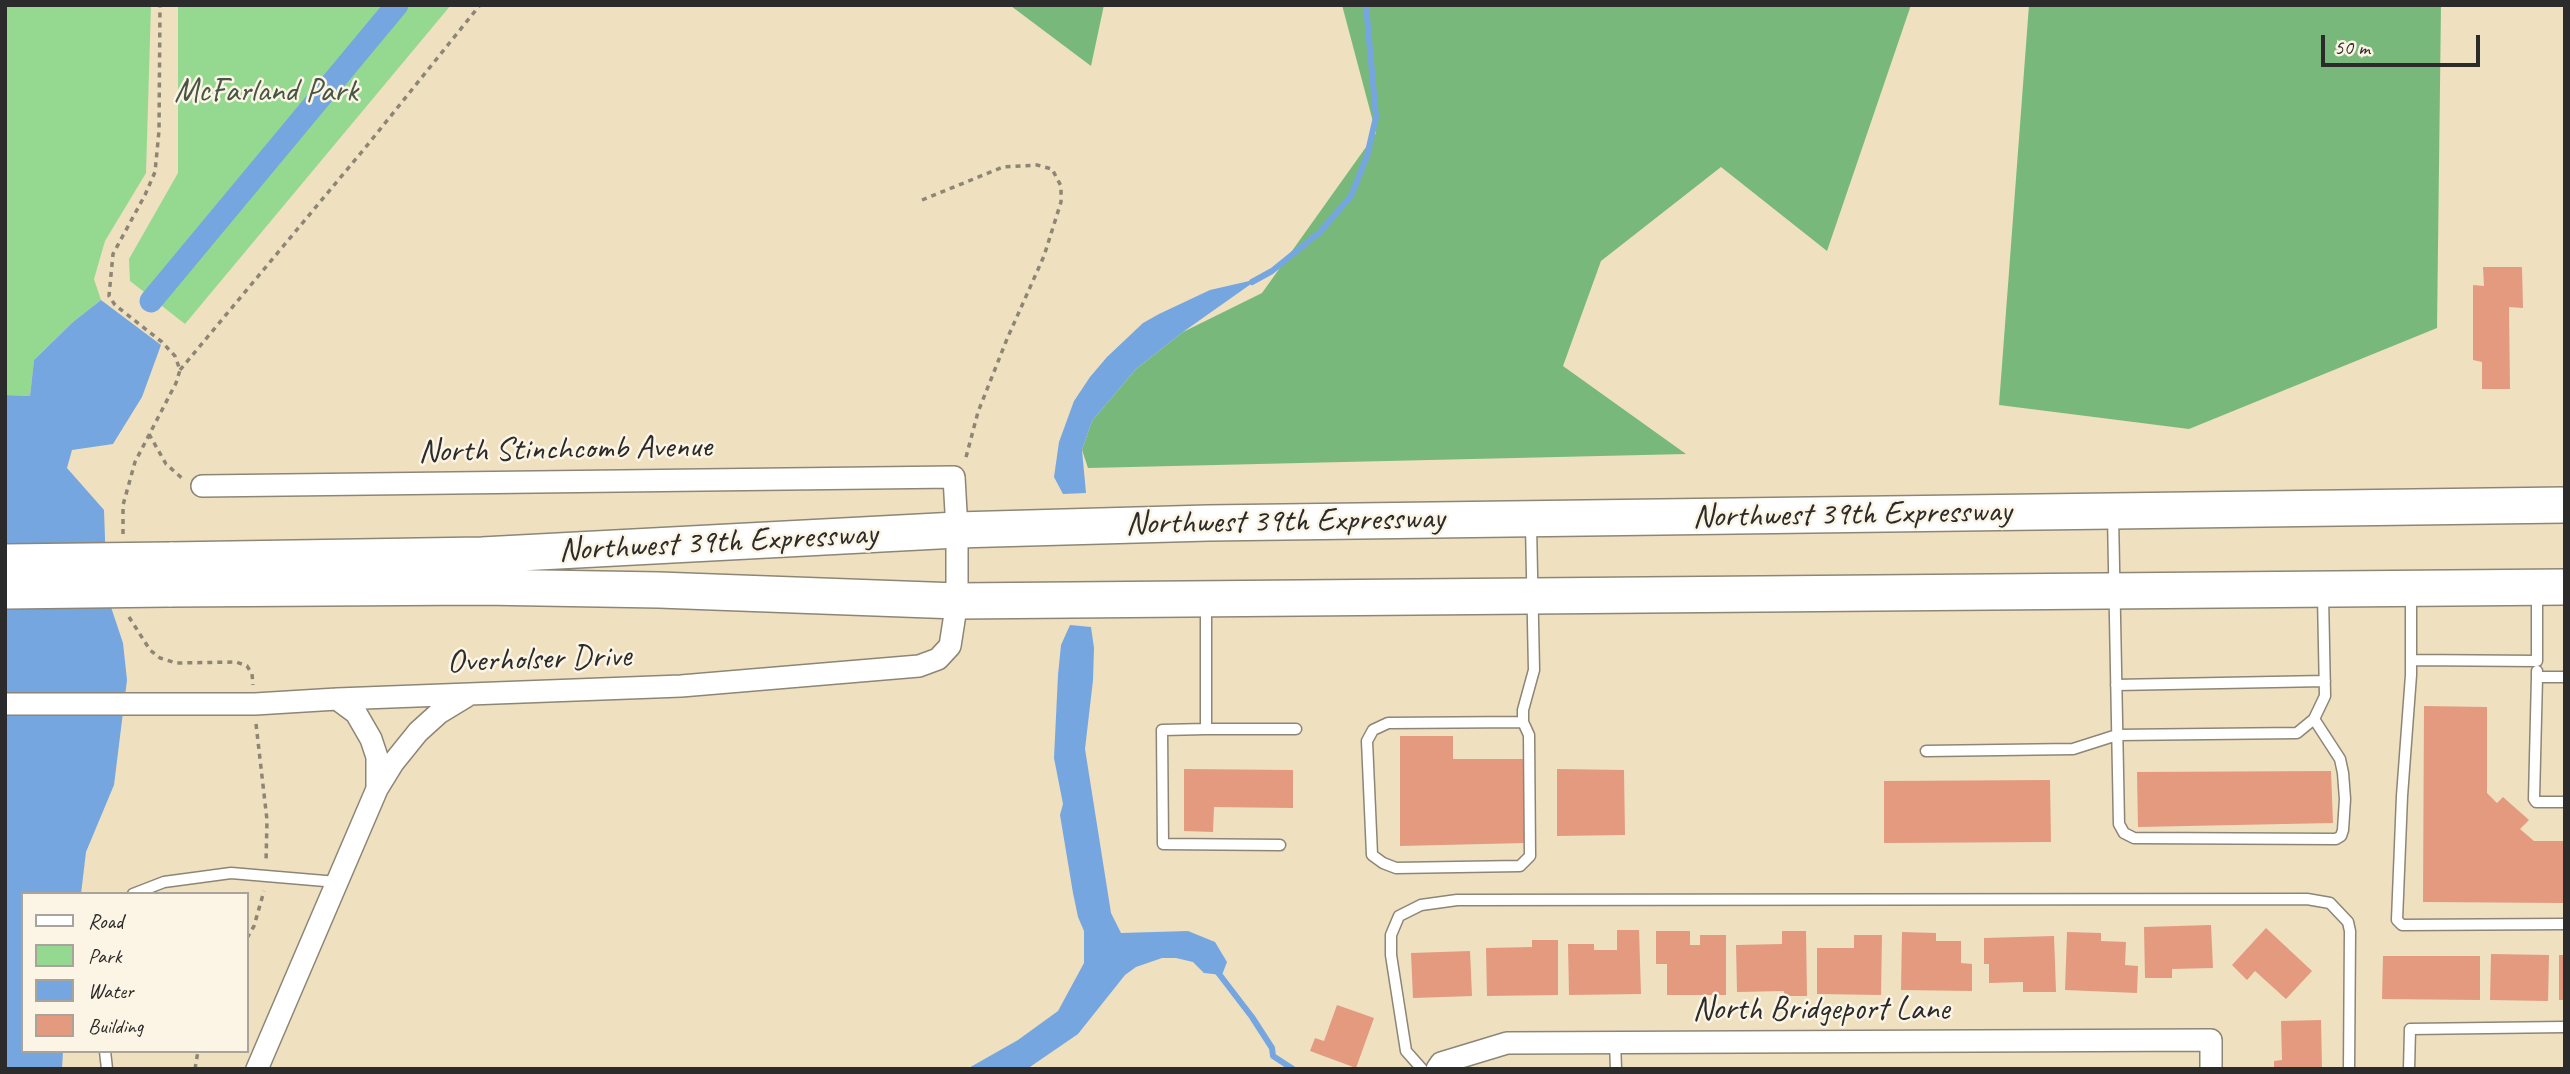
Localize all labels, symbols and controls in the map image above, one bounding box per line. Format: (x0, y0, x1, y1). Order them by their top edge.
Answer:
scale bar (2325, 21, 2484, 65)
text: 50 m (2334, 34, 2370, 60)
park label: McFarland Park (174, 72, 358, 112)
street label: North Stinchcomb Avenue (418, 428, 712, 472)
street label: Northwest 39th Expressway (1692, 492, 2012, 538)
street label: Northwest 39th Expressway (1125, 499, 1445, 545)
street label: Northwest 39th Expressway (558, 515, 878, 571)
street label: Overholser Drive (446, 637, 632, 683)
legend (21, 892, 248, 1053)
text: Road (88, 908, 123, 934)
text: Park (88, 943, 121, 969)
text: Water (88, 978, 134, 1004)
street label: North Bridgeport Lane (1693, 990, 1949, 1030)
text: Building (88, 1013, 143, 1039)

